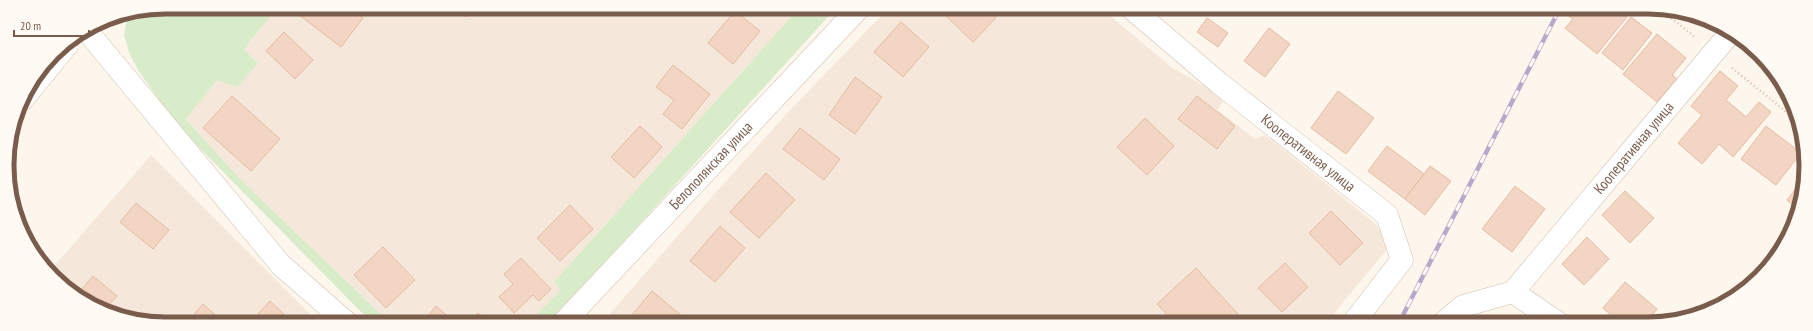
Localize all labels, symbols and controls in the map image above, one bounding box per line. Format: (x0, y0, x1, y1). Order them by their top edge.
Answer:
scale bar (14, 12, 89, 38)
text: 20 m (20, 18, 41, 33)
street label: Кооперативная улица (1589, 98, 1677, 198)
street label: Кооперативная улица (1258, 110, 1359, 196)
street label: Белополянская улица (665, 117, 756, 213)

